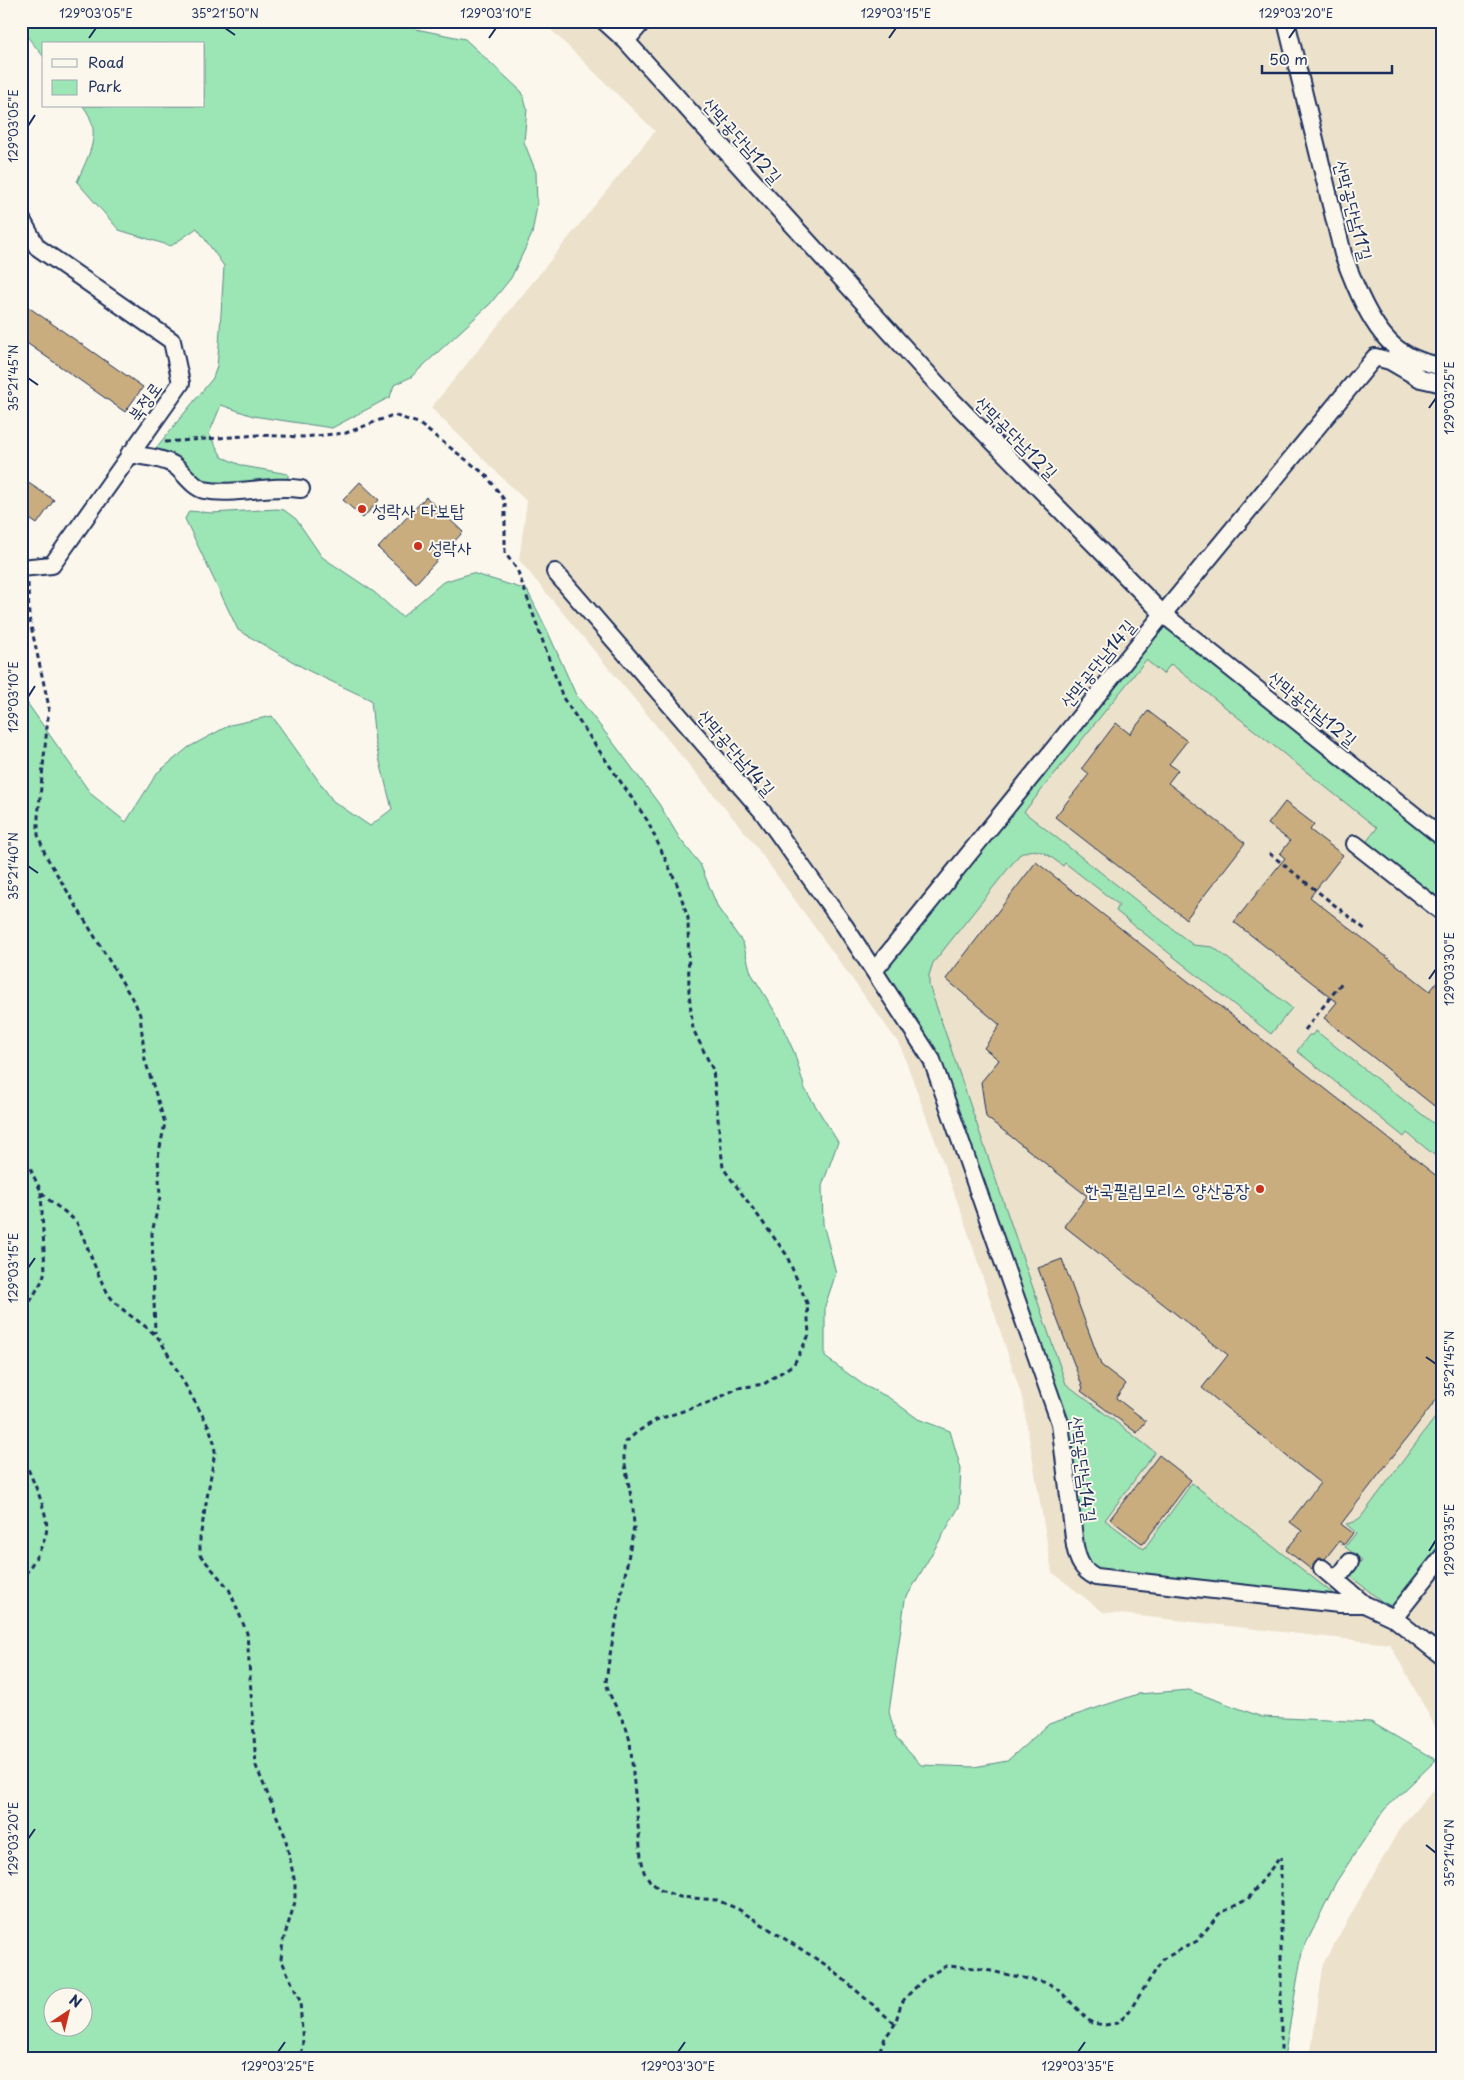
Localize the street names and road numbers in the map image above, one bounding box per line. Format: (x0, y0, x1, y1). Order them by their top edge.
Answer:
street label: 산막공단남12길 (697, 91, 789, 189)
street label: 산막공단남11길 (1328, 157, 1381, 264)
street label: 북정로 (120, 375, 168, 427)
street label: 산막공단남12길 (969, 389, 1065, 485)
street label: 산막공단남14길 (1053, 613, 1141, 713)
street label: 산막공단남12길 (1263, 664, 1364, 753)
street label: 산막공단남14길 (692, 703, 783, 802)
street label: 산막공단남14길 (1063, 1414, 1105, 1524)

